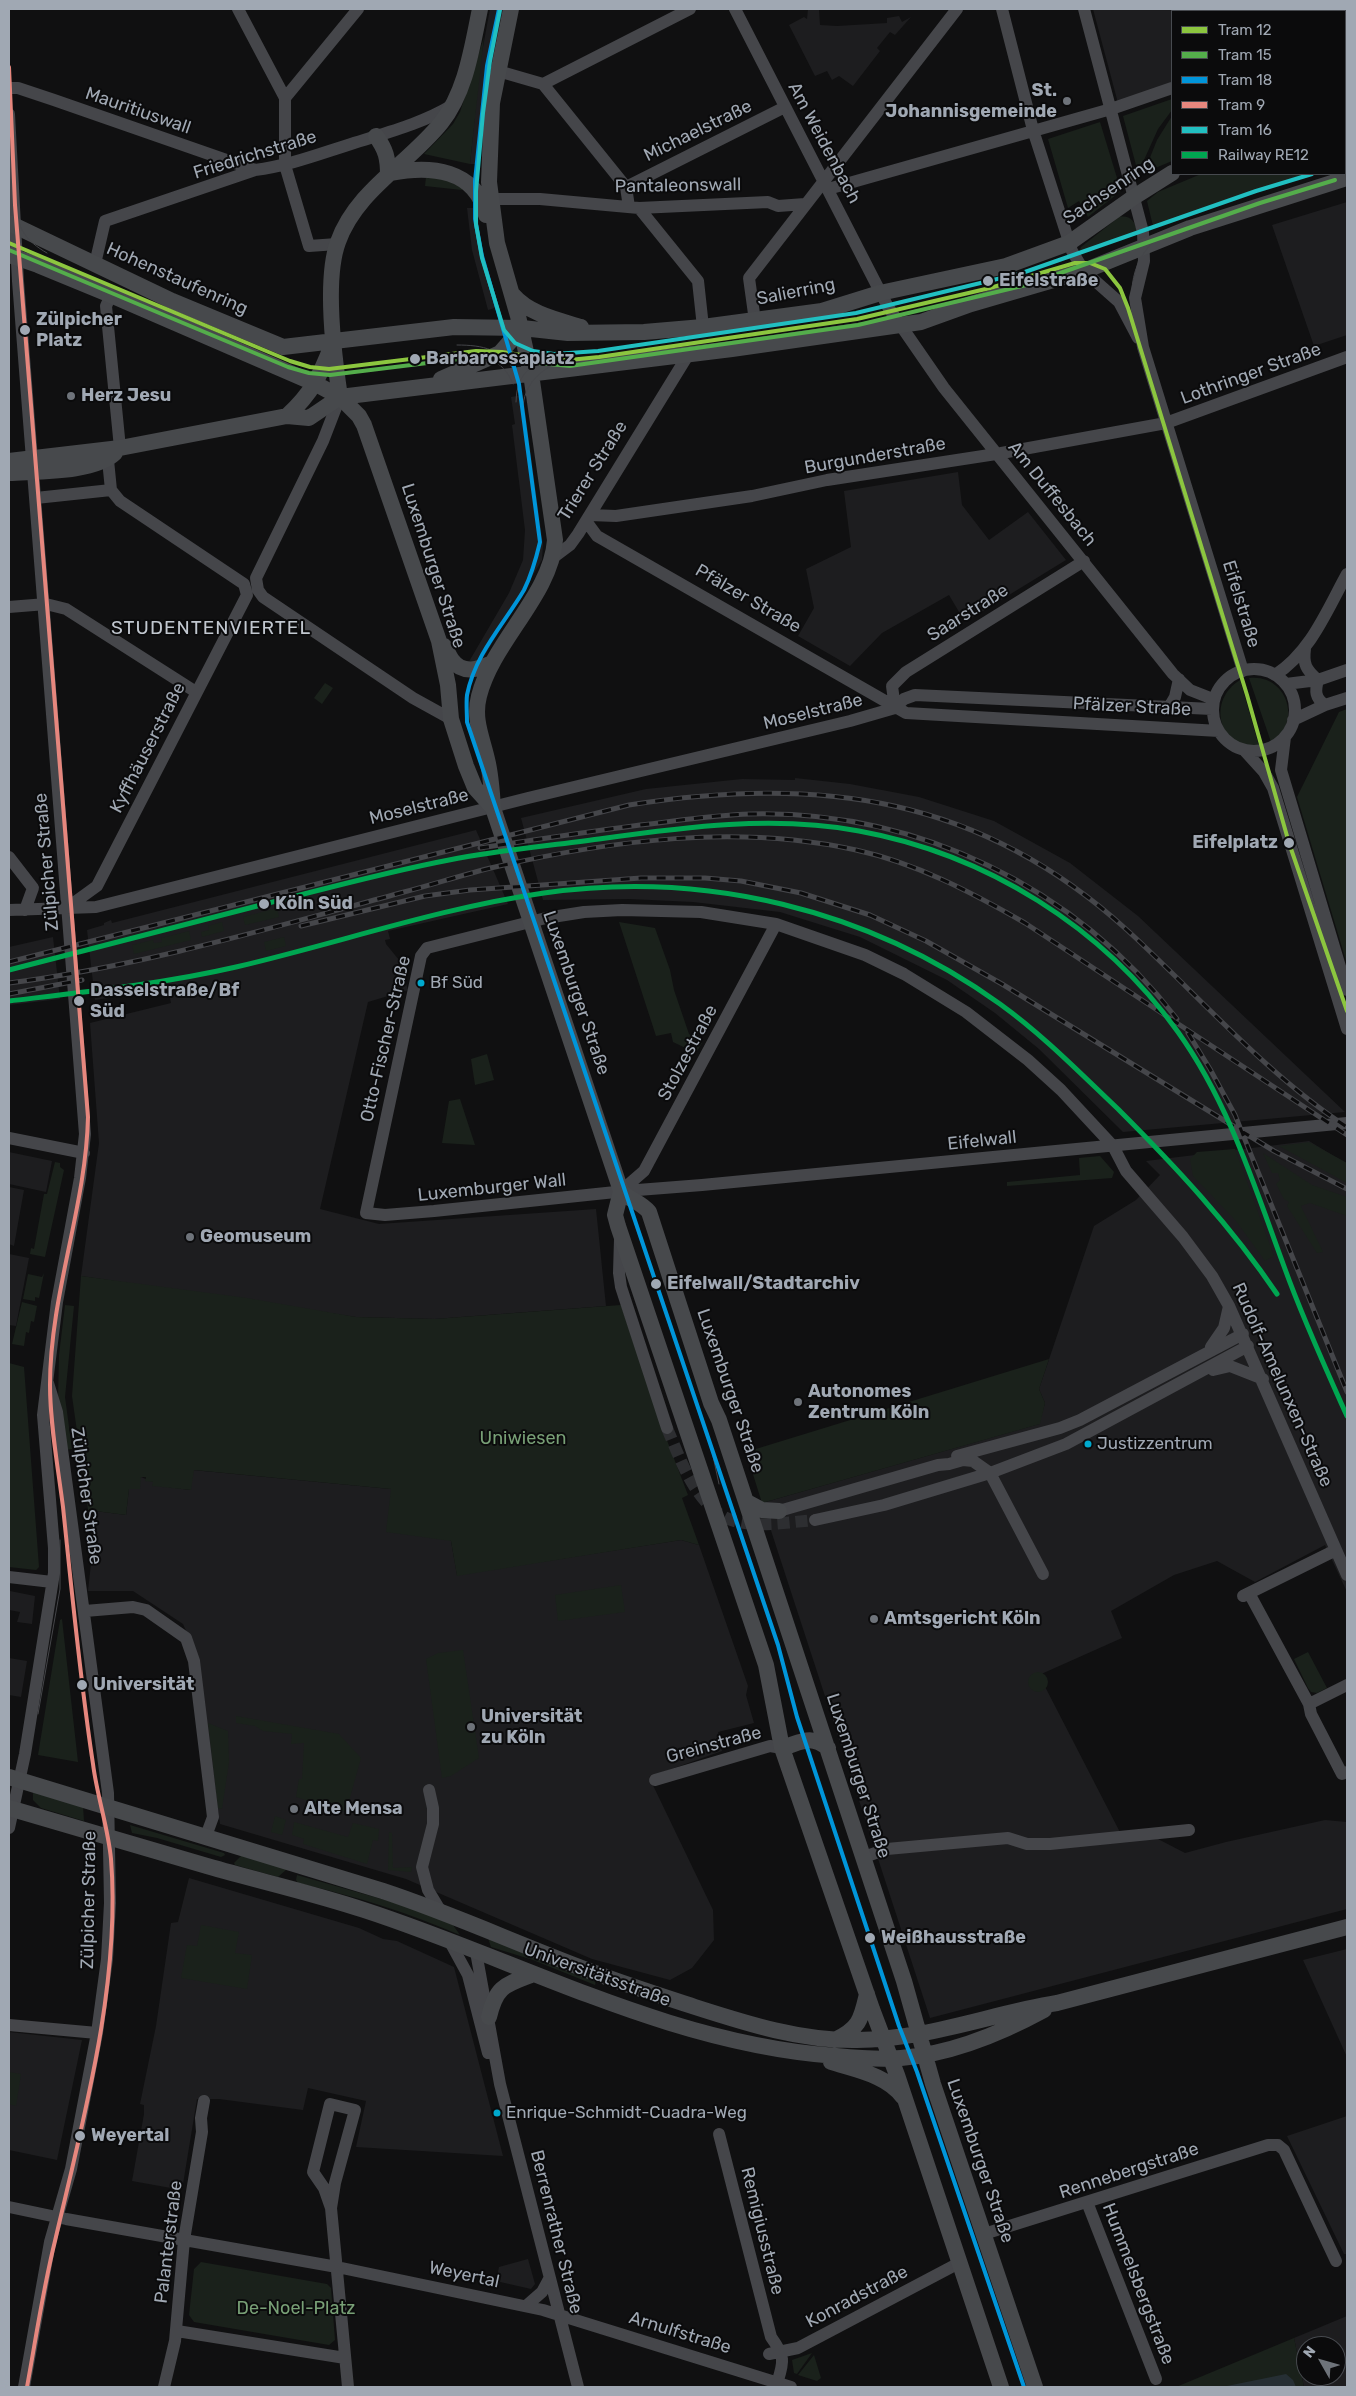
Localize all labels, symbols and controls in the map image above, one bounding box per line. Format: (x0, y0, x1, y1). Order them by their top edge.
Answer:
legend (1171, 10, 1346, 175)
text: Tram 12 (1218, 21, 1272, 39)
text: Tram 15 (1218, 46, 1272, 64)
text: Tram 18 (1218, 71, 1272, 89)
street label: Am Weidenbach (783, 79, 865, 207)
place label: St. Johannisgemeinde (885, 80, 1057, 122)
street label: Mauritiuswall (82, 83, 194, 139)
marker: St. Johannisgemeinde (1061, 95, 1073, 107)
street label: Michaelstraße (640, 96, 756, 166)
text: Tram 9 (1218, 96, 1265, 114)
text: Tram 16 (1218, 121, 1272, 139)
street label: Friedrichstraße (191, 126, 319, 184)
text: Railway RE12 (1218, 146, 1309, 164)
street label: Sachsenring (1059, 153, 1159, 229)
street label: Pantaleonswall (615, 174, 741, 198)
street label: Hohenstaufenring (103, 238, 251, 320)
place label: Eifelstraße (999, 270, 1098, 292)
street label: Salierring (755, 274, 837, 310)
marker: Eifelstraße (981, 274, 995, 288)
place label: Zülpicher Platz (36, 309, 122, 352)
marker: Zülpicher Platz (18, 323, 32, 337)
street label: Lothringer Straße (1178, 339, 1324, 409)
place label: Barbarossaplatz (426, 348, 574, 370)
marker: Barbarossaplatz (408, 352, 422, 366)
place label: Herz Jesu (81, 385, 171, 407)
marker: Herz Jesu (65, 390, 77, 402)
street label: Trierer Straße (554, 417, 632, 525)
street label: Burgunderstraße (803, 433, 947, 479)
street label: Am Duffesbach (1003, 437, 1101, 551)
street label: Luxemburger Straße (396, 481, 470, 651)
street label: Eifelstraße (1218, 558, 1264, 650)
street label: Pfälzer Straße (691, 560, 805, 638)
street label: Saarstraße (924, 580, 1012, 646)
district label: STUDENTENVIERTEL (109, 618, 313, 640)
street label: Kyffhäuserstraße (106, 679, 190, 817)
street label: Moselstraße (761, 689, 865, 735)
street label: Pfälzer Straße (1072, 693, 1192, 721)
street label: Moselstraße (367, 784, 471, 830)
street label: Zülpicher Straße (30, 792, 64, 932)
place label: Eifelplatz (1192, 832, 1278, 854)
marker: Eifelplatz (1282, 836, 1296, 850)
place label: Köln Süd (275, 893, 353, 915)
marker: Köln Süd (257, 897, 271, 911)
street label: Luxemburger Straße (538, 908, 614, 1078)
street label: Otto-Fischer-Straße (356, 954, 416, 1124)
place label: Bf Süd (430, 973, 483, 993)
marker: Bf Süd (416, 978, 426, 988)
place label: Dasselstraße/Bf Süd (90, 980, 239, 1022)
marker: Dasselstraße/Bf Süd (72, 994, 86, 1008)
street label: Stolzestraße (654, 1001, 722, 1105)
street label: Eifelwall (946, 1127, 1018, 1155)
street label: Luxemburger Wall (417, 1169, 567, 1207)
place label: Geomuseum (200, 1226, 311, 1248)
marker: Geomuseum (184, 1231, 196, 1243)
place label: Eifelwall/Stadtarchiv (667, 1273, 860, 1295)
marker: Eifelwall/Stadtarchiv (649, 1277, 663, 1291)
street label: Rudolf-Amelunxen-Straße (1227, 1279, 1337, 1491)
street label: Luxemburger Straße (692, 1306, 768, 1476)
place label: Autonomes Zentrum Köln (808, 1381, 929, 1424)
marker: Autonomes Zentrum Köln (792, 1396, 804, 1408)
street label: Zülpicher Straße (66, 1426, 106, 1566)
park label: Uniwiesen (480, 1428, 566, 1450)
place label: Justizzentrum (1097, 1434, 1213, 1454)
marker: Justizzentrum (1083, 1439, 1093, 1449)
place label: Amtsgericht Köln (884, 1608, 1041, 1630)
marker: Amtsgericht Köln (868, 1613, 880, 1625)
place label: Universität (93, 1674, 194, 1696)
marker: Universität (75, 1678, 89, 1692)
street label: Luxemburger Straße (821, 1691, 895, 1861)
place label: Universität zu Köln (481, 1706, 582, 1748)
marker: Universität zu Köln (465, 1721, 477, 1733)
street label: Greinstraße (664, 1722, 764, 1768)
place label: Alte Mensa (304, 1798, 403, 1820)
marker: Alte Mensa (288, 1803, 300, 1815)
street label: Zülpicher Straße (77, 1831, 101, 1969)
place label: Weißhausstraße (881, 1927, 1026, 1949)
marker: Weißhausstraße (863, 1931, 877, 1945)
street label: Universitätsstraße (521, 1938, 673, 2012)
street label: Luxemburger Straße (942, 2076, 1018, 2246)
place label: Enrique-Schmidt-Cuadra-Weg (506, 2103, 747, 2123)
marker: Enrique-Schmidt-Cuadra-Weg (492, 2108, 502, 2118)
place label: Weyertal (91, 2125, 169, 2147)
marker: Weyertal (73, 2129, 87, 2143)
street label: Rennebergstraße (1057, 2138, 1201, 2204)
street label: Berrenrather Straße (525, 2148, 587, 2316)
street label: Remigiusstraße (736, 2165, 788, 2297)
street label: Palanterstraße (151, 2179, 187, 2305)
street label: Hummelsbergstraße (1097, 2200, 1179, 2368)
street label: Weyertal (427, 2257, 501, 2293)
street label: Konradstraße (802, 2261, 912, 2333)
park label: De-Noel-Platz (237, 2298, 355, 2320)
street label: Arnulfstraße (626, 2307, 734, 2359)
north arrow (1296, 2336, 1346, 2386)
text: N (1300, 2343, 1319, 2361)

